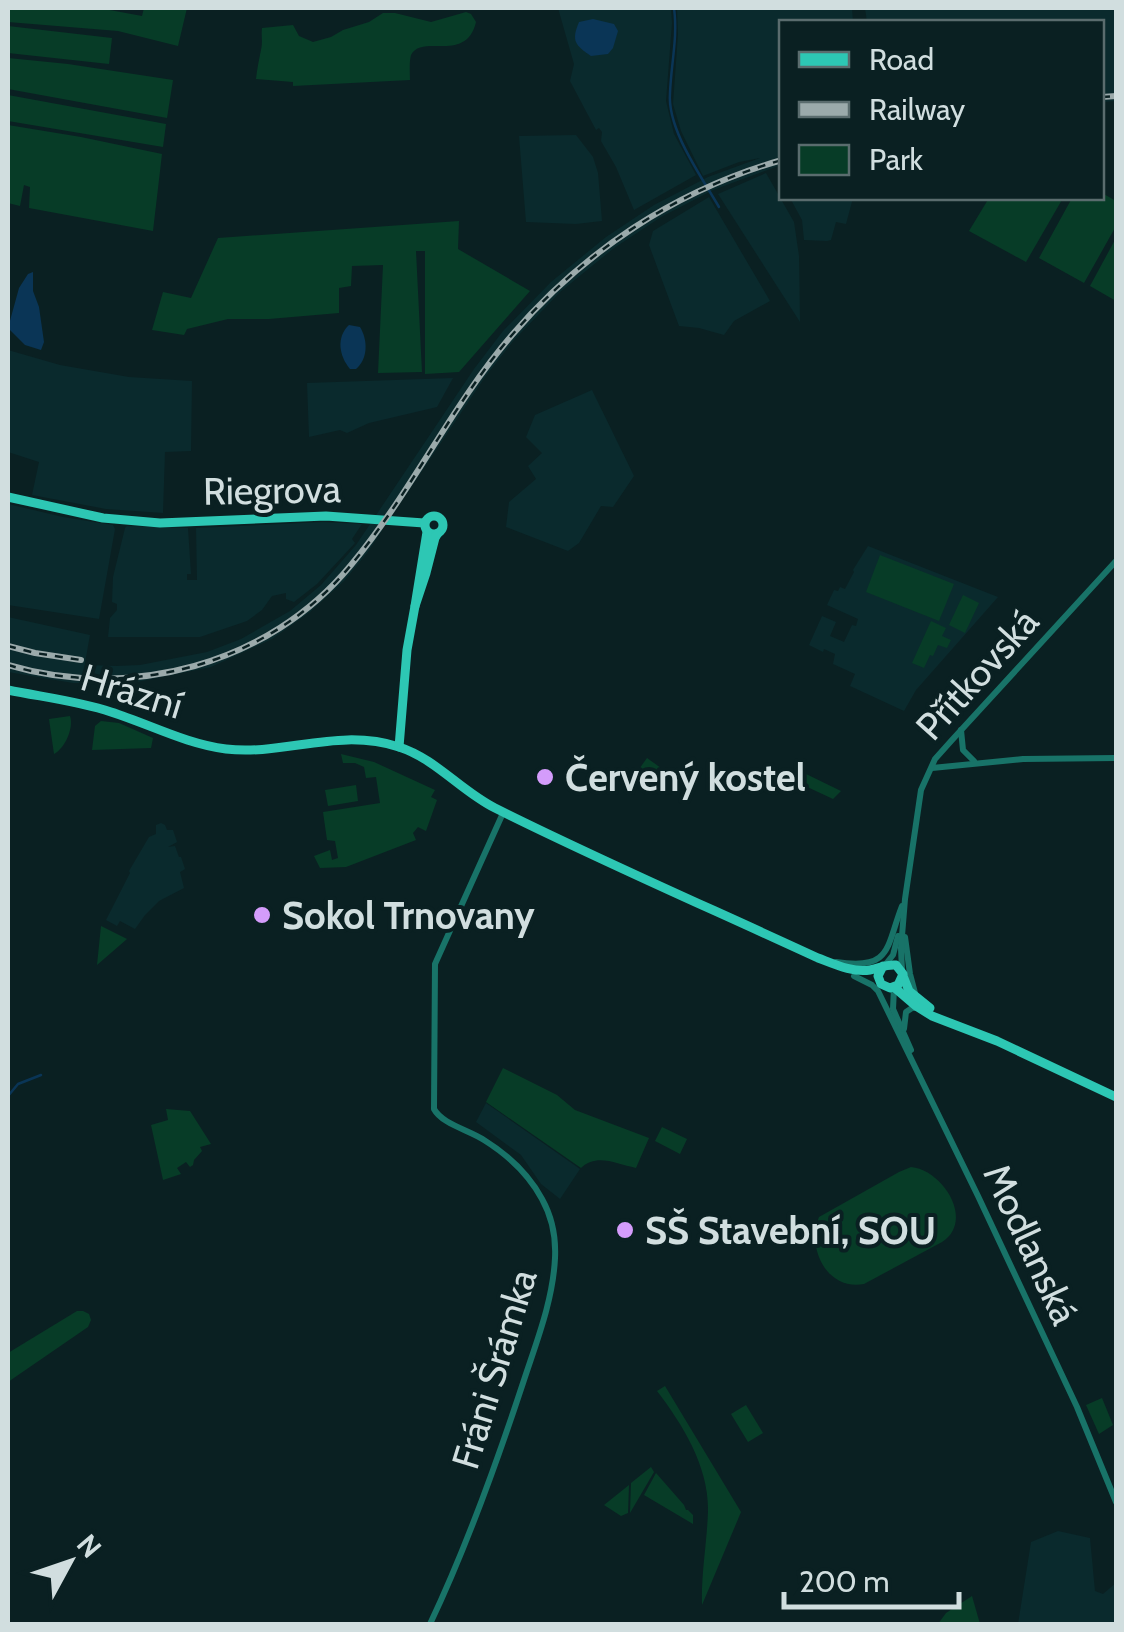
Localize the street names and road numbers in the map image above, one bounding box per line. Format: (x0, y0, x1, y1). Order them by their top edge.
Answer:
street label: Riegrova (203, 465, 341, 515)
street label: Přítkovská (906, 599, 1048, 749)
street label: Hrázní (76, 653, 188, 729)
street label: Modlanská (973, 1156, 1089, 1332)
street label: Fráni Šrámka (441, 1263, 547, 1475)

